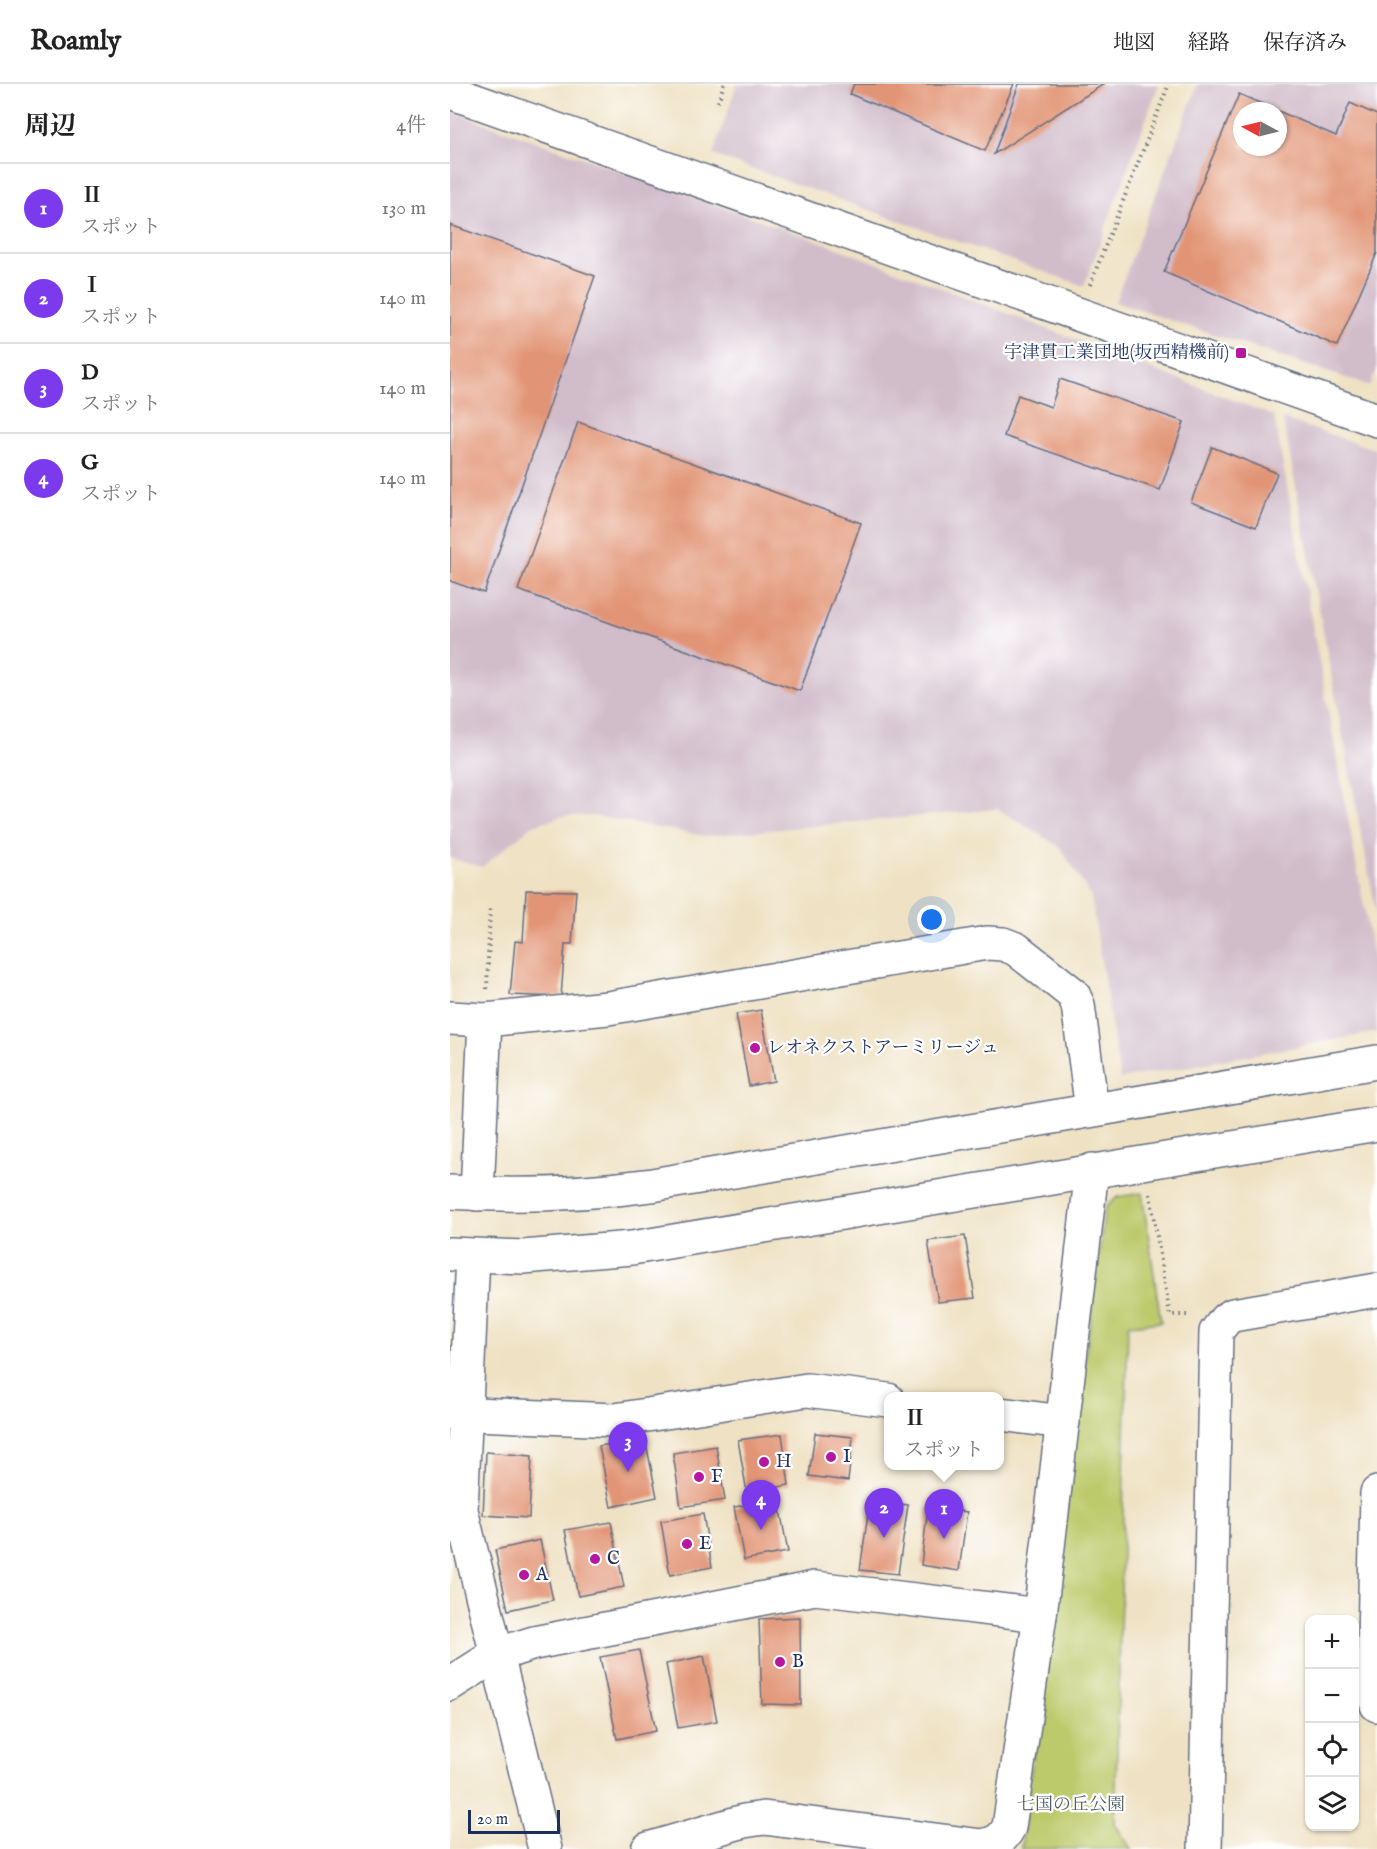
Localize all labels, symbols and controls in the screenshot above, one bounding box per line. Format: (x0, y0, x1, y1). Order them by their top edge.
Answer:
text: Roamly (30, 24, 121, 59)
text: 地図 (1113, 30, 1155, 57)
text: 経路 (1188, 30, 1230, 57)
text: 保存済み (1263, 30, 1347, 57)
north arrow (1233, 102, 1287, 156)
text: 周辺 (24, 110, 76, 143)
text: 4件 (396, 113, 426, 138)
text: Ⅱ (81, 182, 103, 210)
text: 1 (40, 196, 47, 221)
text: 130 m (381, 196, 426, 221)
text: スポット (81, 215, 161, 240)
text: Ⅰ (81, 272, 103, 300)
text: 2 (39, 286, 48, 311)
text: 140 m (379, 286, 426, 311)
text: スポット (81, 305, 161, 330)
place label: 宇津貫工業団地(坂西精機前) (1004, 342, 1229, 365)
marker: 宇津貫工業団地(坂西精機前) (1234, 346, 1248, 360)
text: D (81, 359, 99, 387)
text: 3 (40, 376, 47, 401)
text: 140 m (379, 376, 426, 401)
text: スポット (81, 392, 161, 417)
text: G (81, 449, 99, 477)
text: 4 (39, 466, 48, 491)
text: 140 m (379, 466, 426, 491)
text: スポット (81, 482, 161, 507)
your location (917, 905, 946, 934)
place label: レオネクストアーミリージュ (767, 1037, 999, 1060)
marker: レオネクストアーミリージュ (748, 1041, 762, 1055)
popup (884, 1392, 1004, 1470)
text: Ⅱ (904, 1405, 926, 1433)
pin: 3 (608, 1422, 648, 1472)
text: スポット (904, 1438, 984, 1463)
place label: I (843, 1446, 851, 1469)
marker: I (824, 1450, 838, 1464)
place label: H (776, 1451, 791, 1474)
marker: H (757, 1455, 771, 1469)
place label: F (711, 1466, 723, 1489)
marker: F (692, 1470, 706, 1484)
pin: 4 (742, 1480, 780, 1530)
pin: 2 (864, 1488, 904, 1538)
pin: 1 (924, 1490, 964, 1539)
place label: E (699, 1533, 711, 1556)
marker: E (680, 1537, 694, 1551)
place label: C (607, 1548, 620, 1571)
marker: C (588, 1552, 602, 1566)
place label: A (535, 1564, 549, 1587)
marker: A (517, 1568, 531, 1582)
map controls (1305, 1615, 1359, 1831)
button: + (1305, 1615, 1359, 1669)
place label: B (792, 1651, 804, 1674)
marker: B (773, 1655, 787, 1669)
button: − (1305, 1669, 1359, 1723)
button: locate (1305, 1723, 1359, 1777)
button: layers (1305, 1777, 1359, 1831)
park label: 七国の丘公園 (1017, 1794, 1125, 1817)
scale bar (468, 1807, 560, 1834)
text: 20 m (477, 1810, 508, 1830)

